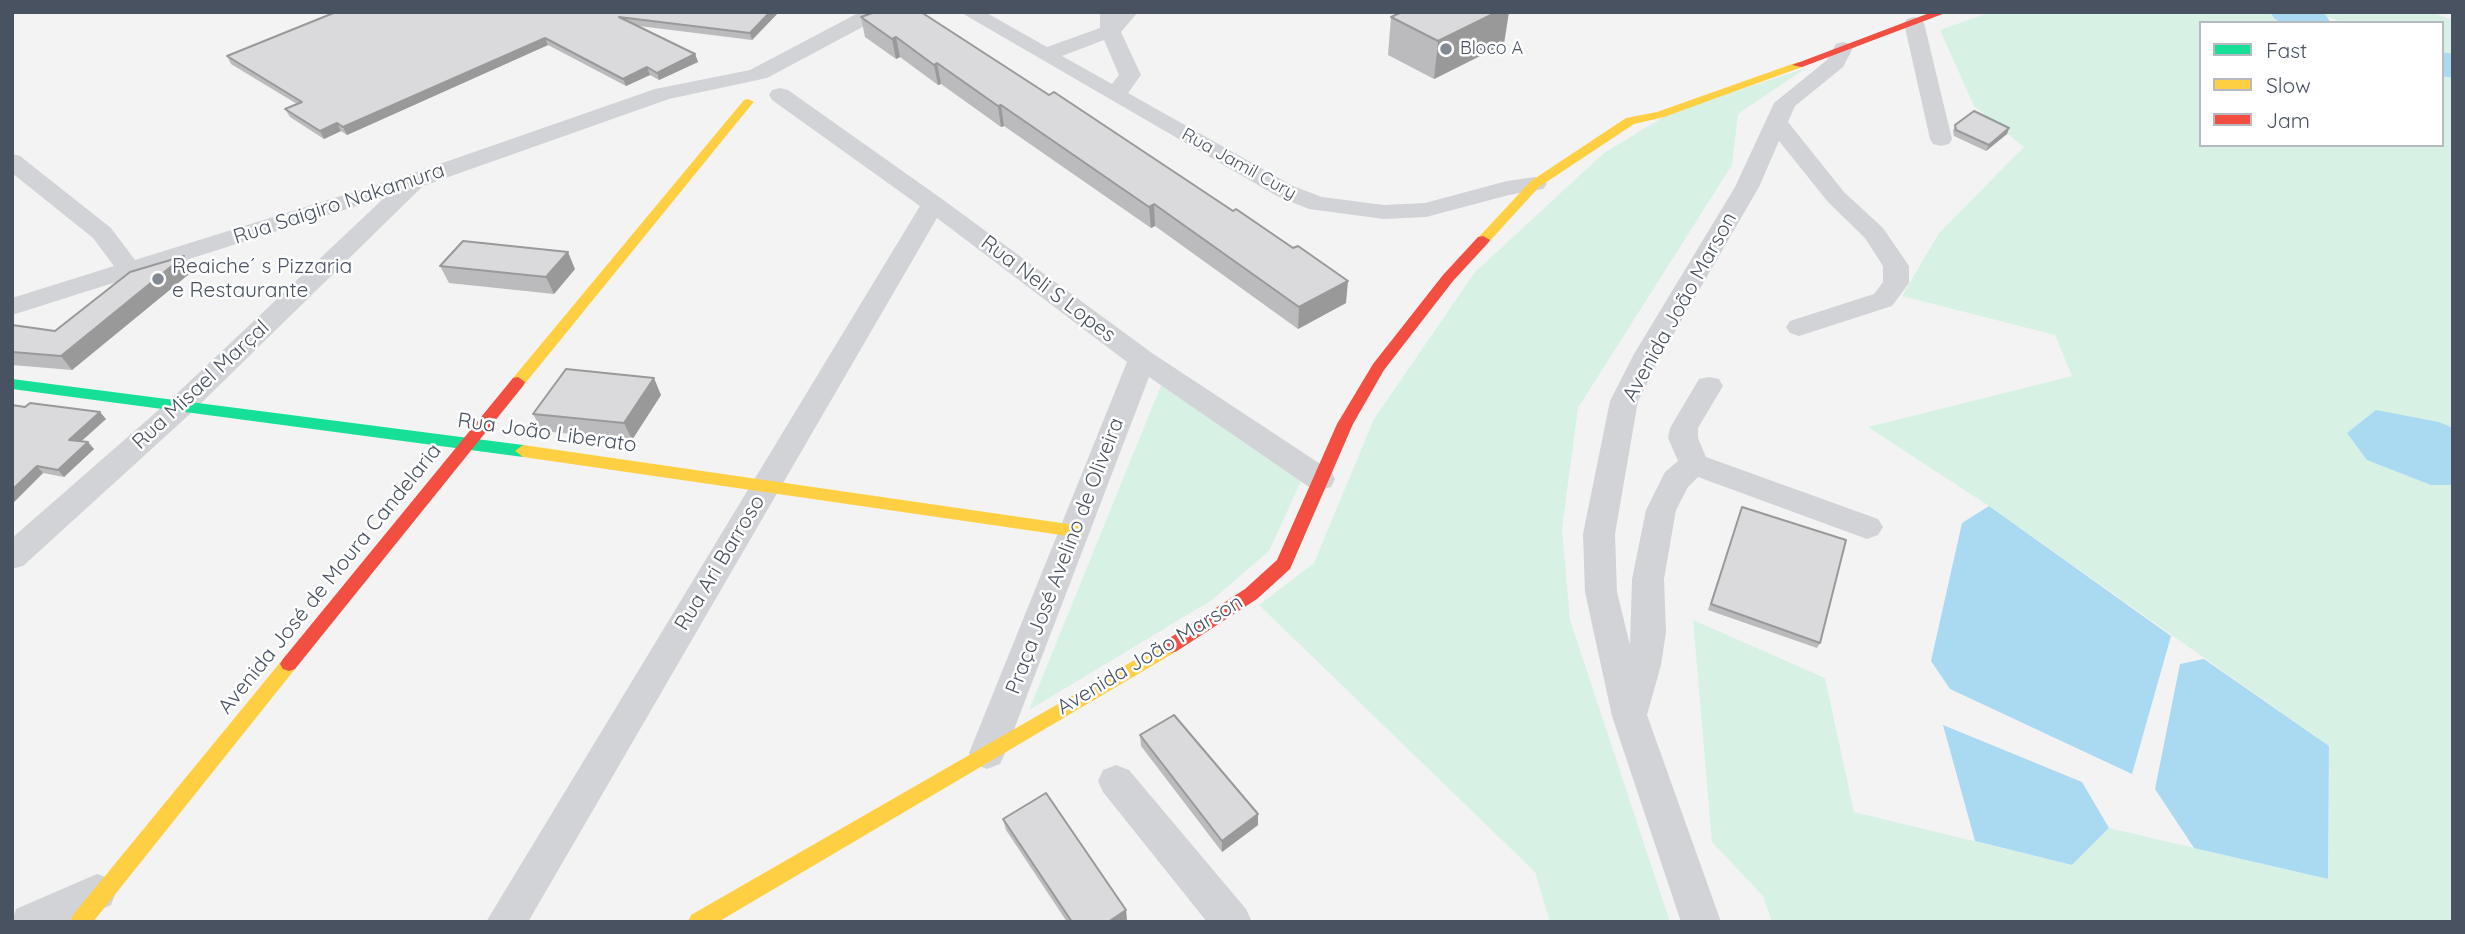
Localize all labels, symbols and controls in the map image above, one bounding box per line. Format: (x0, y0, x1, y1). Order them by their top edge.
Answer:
legend (2199, 21, 2444, 147)
text: Fast (2266, 37, 2307, 63)
place label: Bloco A (1460, 38, 1523, 60)
marker: Bloco A (1438, 41, 1454, 57)
text: Slow (2266, 72, 2311, 98)
text: Jam (2266, 107, 2310, 133)
street label: Rua Jamil Cury (1178, 124, 1300, 204)
street label: Rua Saigiro Nakamura (230, 158, 448, 250)
street label: Avenida João Marson (1617, 208, 1743, 406)
street label: Rua Neli S Lopes (976, 230, 1120, 348)
place label: Reaiche´ s Pizzaria e Restaurante (172, 254, 352, 304)
marker: Reaiche´ s Pizzaria e Restaurante (150, 271, 166, 287)
street label: Rua Misael Marçal (127, 315, 275, 455)
street label: Rua João Liberato (456, 408, 638, 458)
street label: Praça José Avelino de Oliveira (1001, 414, 1129, 698)
street label: Avenida José de Moura Candelaria (213, 439, 447, 719)
street label: Rua Ari Barroso (670, 491, 770, 635)
street label: Avenida João Marson (1052, 590, 1248, 720)

